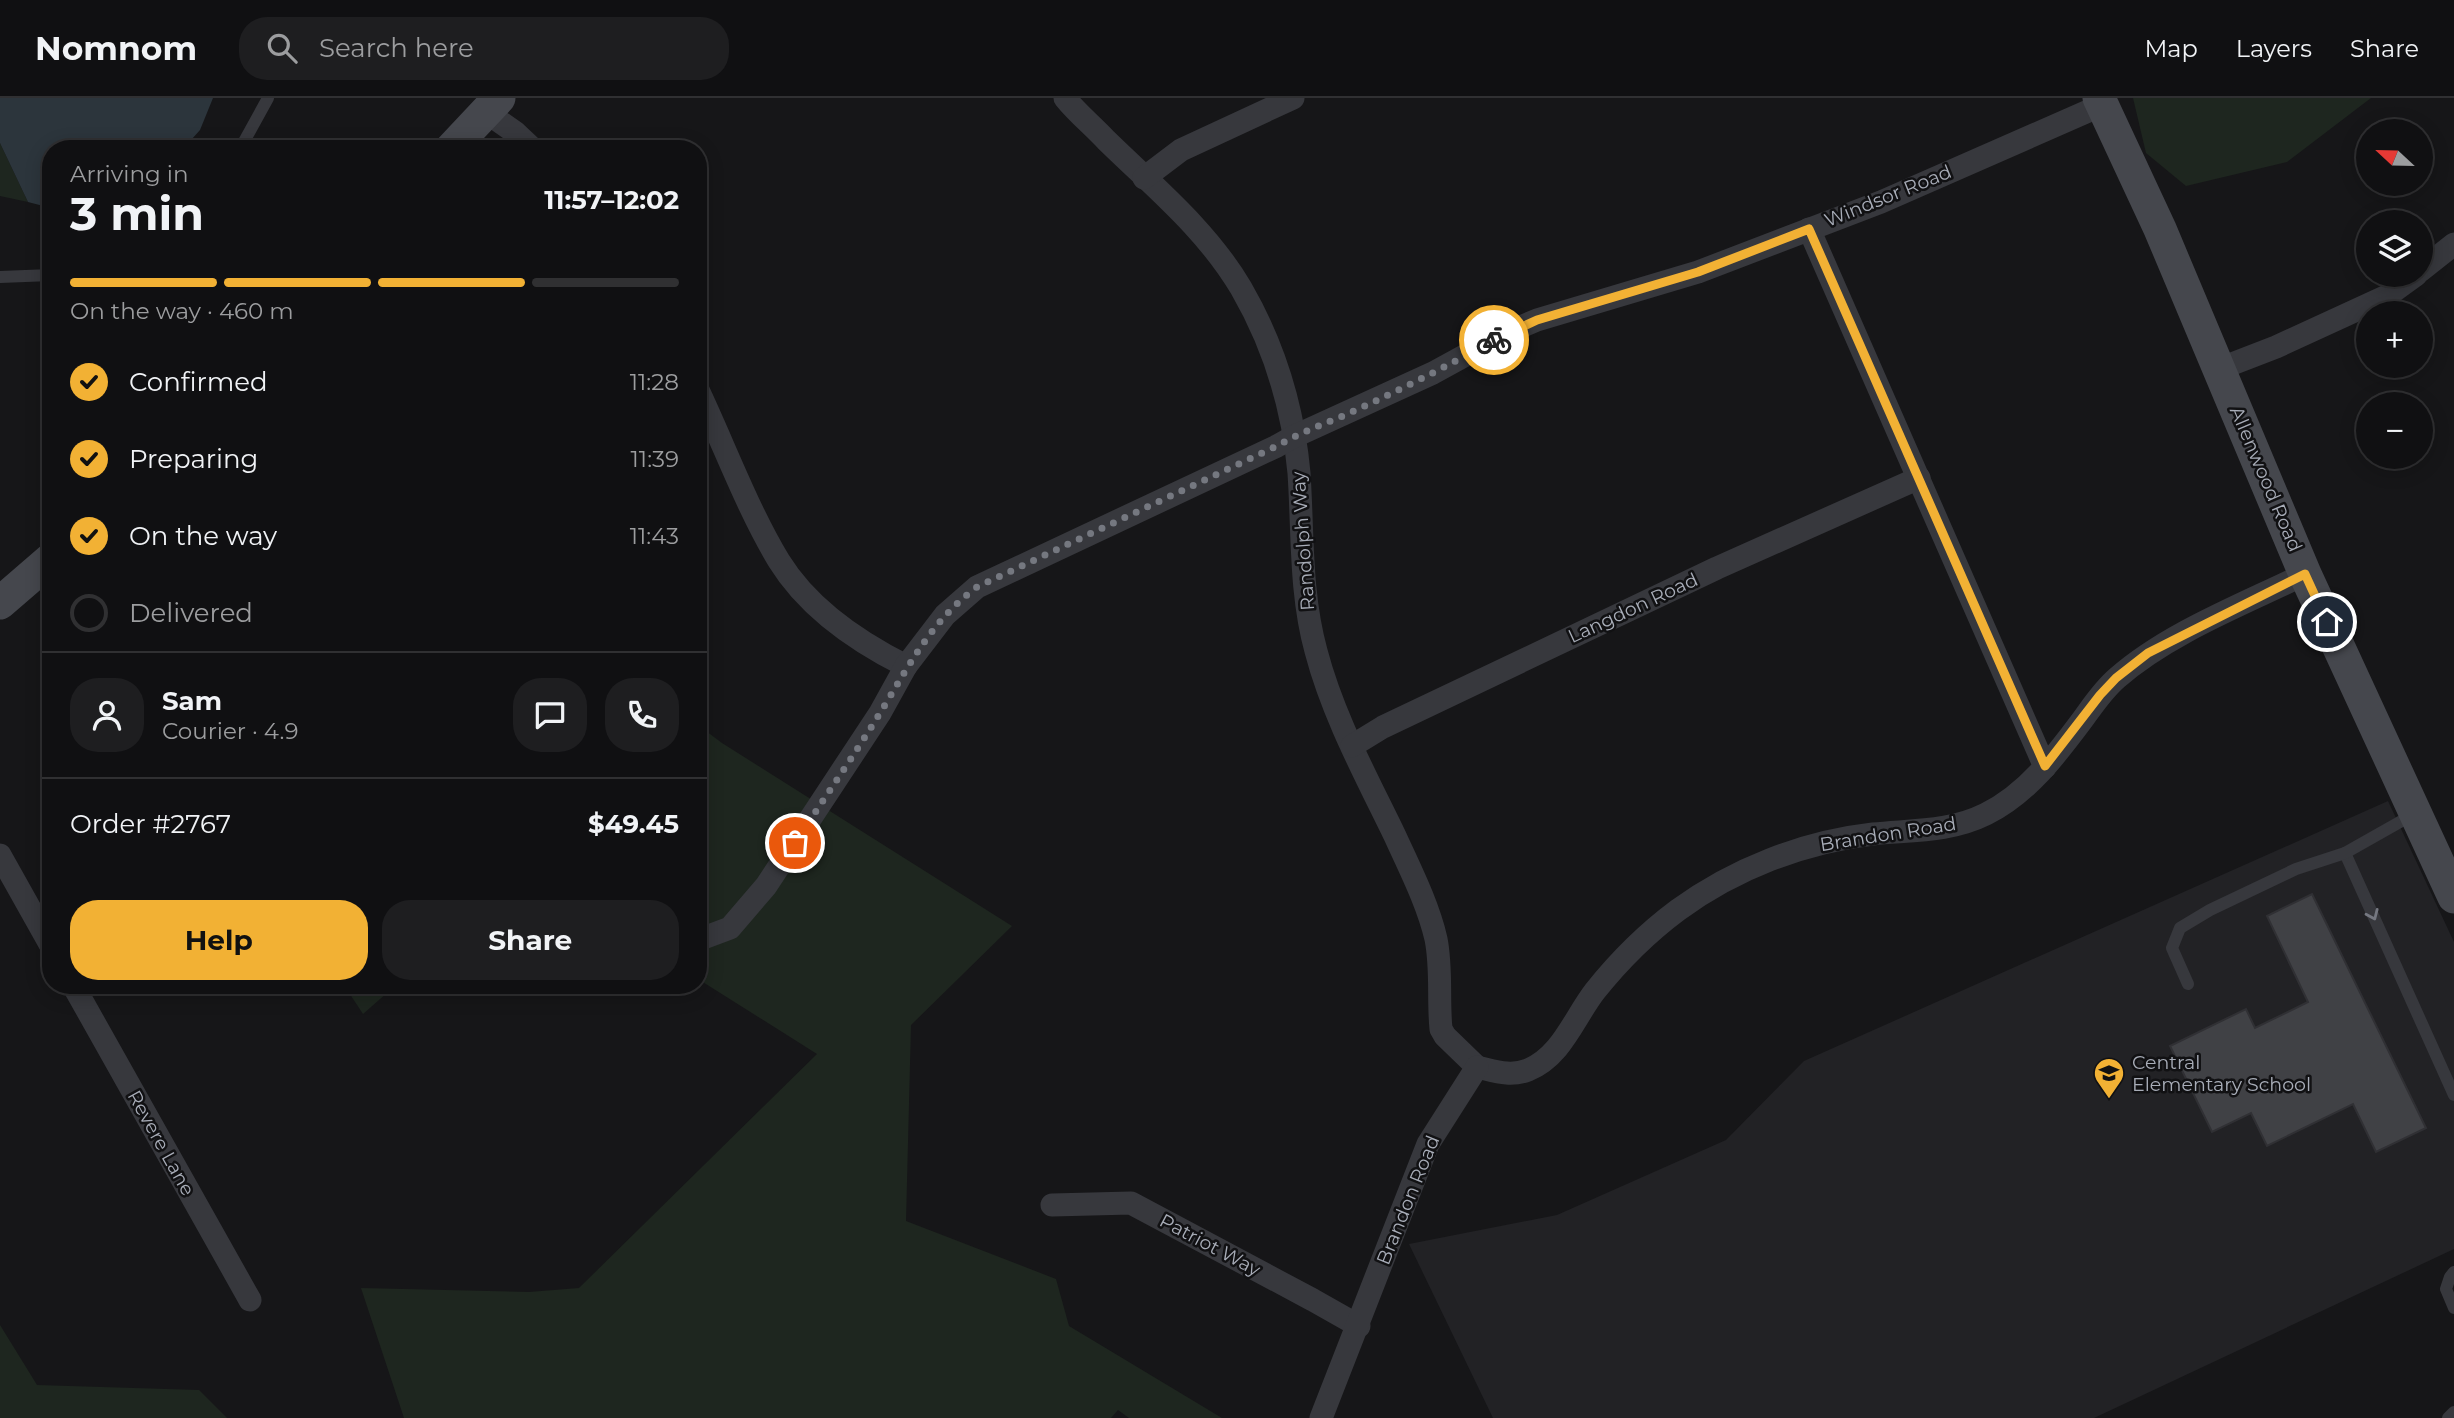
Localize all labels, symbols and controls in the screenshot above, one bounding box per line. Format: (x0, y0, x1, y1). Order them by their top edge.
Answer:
search box (239, 17, 729, 80)
text: Nomnom (35, 28, 197, 68)
icon: search (263, 29, 301, 67)
text: Search here (319, 32, 474, 64)
text: Map (2144, 34, 2198, 63)
text: Layers (2236, 34, 2312, 63)
text: Share (2350, 34, 2419, 63)
north arrow (2356, 119, 2432, 196)
map controls (2356, 119, 2433, 469)
text: Arriving in (70, 160, 189, 188)
street label: Windsor Road (1821, 160, 1955, 232)
text: 11:57–12:02 (544, 184, 679, 216)
text: 3 min (70, 185, 204, 242)
button: layers (2356, 210, 2433, 287)
text: On the way · 460 m (70, 297, 294, 325)
button: + (2356, 301, 2433, 378)
courier (1459, 305, 1529, 375)
icon: bike (1475, 321, 1513, 359)
icon: check (70, 363, 108, 401)
text: Confirmed (129, 366, 268, 398)
text: 11:28 (630, 368, 679, 396)
button: − (2356, 392, 2433, 469)
street label: Allenwood Road (2225, 403, 2307, 555)
icon: check (70, 440, 108, 478)
text: Preparing (129, 443, 258, 475)
text: 11:39 (631, 445, 679, 473)
street label: Randolph Way (1287, 470, 1319, 611)
icon: check (70, 517, 108, 555)
text: On the way (129, 520, 277, 552)
text: 11:43 (630, 522, 679, 550)
street label: Langdon Road (1564, 568, 1702, 648)
pin (2297, 592, 2357, 652)
text: Delivered (129, 597, 253, 629)
icon: home (2308, 603, 2346, 641)
button: person (70, 678, 144, 752)
button: chat (513, 678, 587, 752)
button: phone (605, 678, 679, 752)
text: Sam (162, 685, 222, 717)
text: Courier · 4.9 (162, 717, 298, 745)
text: Order #2767 (70, 808, 231, 840)
text: $49.45 (588, 808, 679, 840)
street label: Brandon Road (1818, 812, 1958, 856)
pin (765, 813, 825, 873)
icon: bag (776, 824, 814, 862)
button: Help (70, 900, 368, 980)
button: Share (382, 900, 679, 980)
one-way arrow (2365, 908, 2379, 920)
place label: Central Elementary School (2132, 1051, 2311, 1096)
school or university icon: Central Elementary School (2092, 1056, 2126, 1100)
street label: Revere Lane (123, 1086, 199, 1200)
street label: Brandon Road (1372, 1132, 1444, 1268)
street label: Patriot Way (1156, 1209, 1265, 1281)

